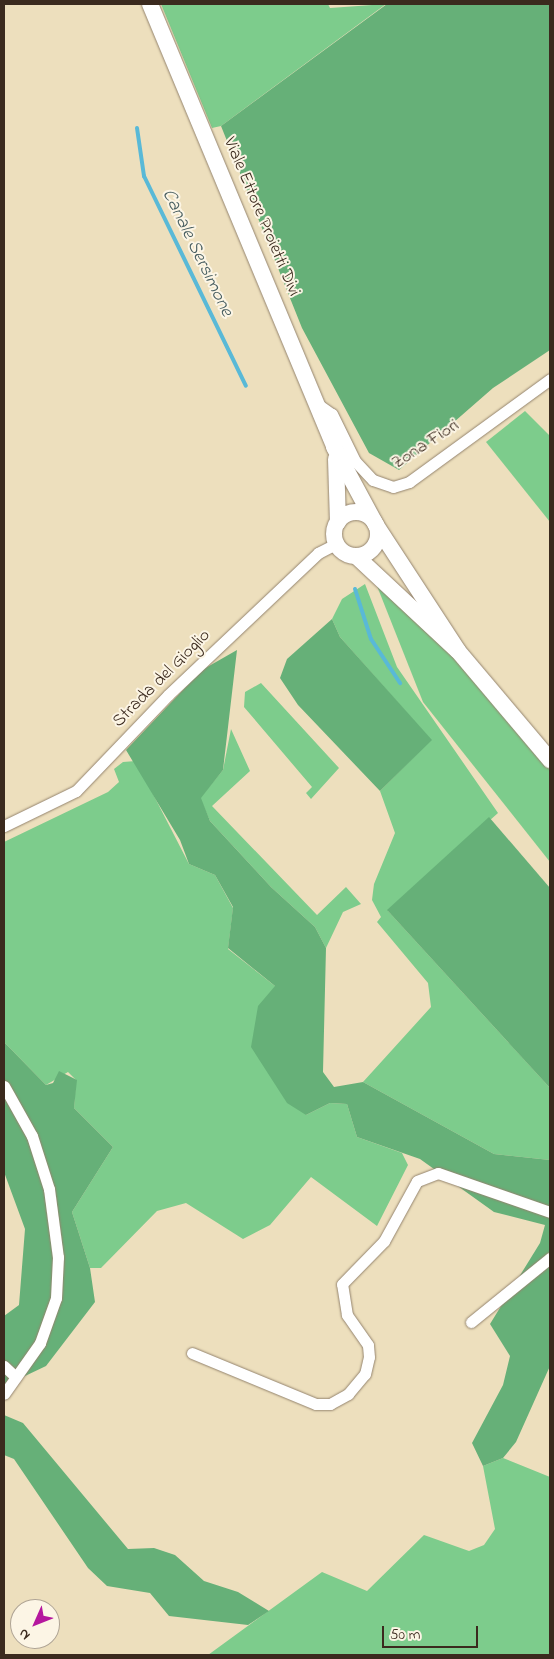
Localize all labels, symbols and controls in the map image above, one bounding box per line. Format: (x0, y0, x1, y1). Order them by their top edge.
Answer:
street label: Viale Ettore Proietti Divi (218, 134, 304, 300)
water label: Canale Sersimone (156, 186, 238, 320)
street label: Zona Fiori (388, 415, 464, 475)
street label: Strada del Gioglio (108, 625, 216, 733)
north arrow (10, 1599, 60, 1649)
scale bar (384, 1616, 480, 1648)
text: N (14, 1623, 35, 1645)
text: 50 m (390, 1624, 420, 1646)

